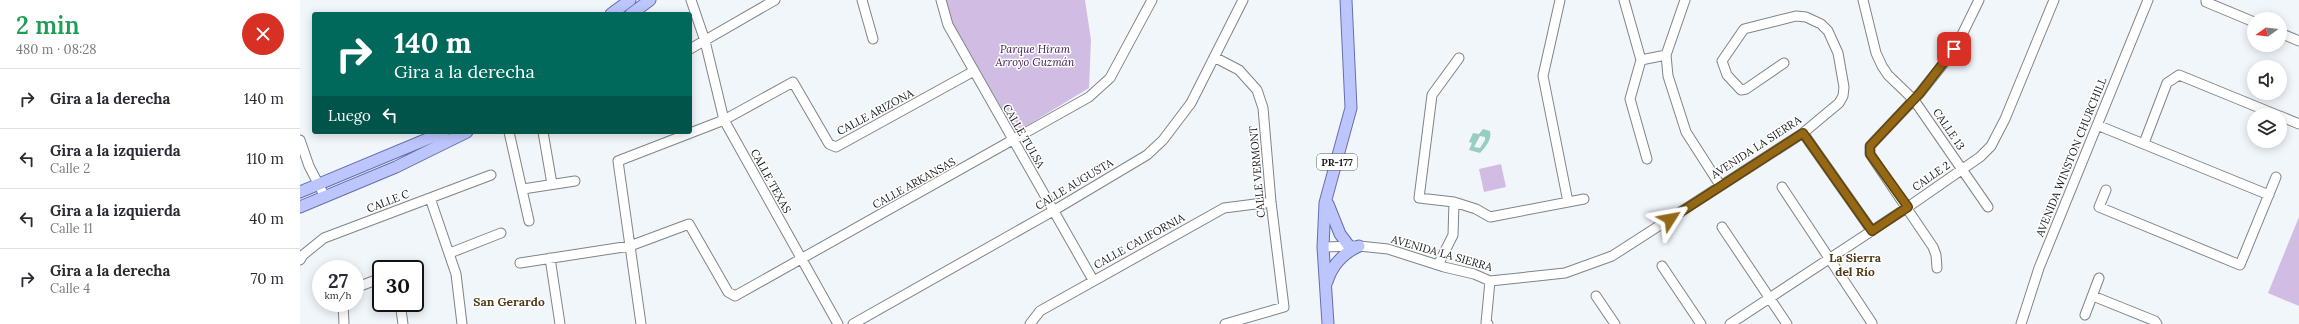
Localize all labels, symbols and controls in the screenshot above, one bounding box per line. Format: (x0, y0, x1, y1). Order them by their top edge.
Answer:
text: 2 min (16, 10, 80, 41)
north arrow (2247, 12, 2287, 52)
map controls (2247, 12, 2287, 148)
button: close (242, 13, 284, 55)
text: 140 m (394, 25, 472, 61)
icon: right (328, 28, 380, 80)
pin (1937, 32, 1971, 66)
icon: arrive (1943, 38, 1965, 60)
text: 480 m · 08:28 (16, 41, 96, 58)
park label: Parque Hiram Arroyo Guzmán (994, 42, 1075, 69)
text: Gira a la derecha (394, 60, 535, 83)
button: sound (2247, 60, 2287, 100)
street label: AVENIDA WINSTON CHURCHILL (2032, 75, 2110, 240)
street label: CALLE ARIZONA (834, 85, 917, 138)
icon: right (16, 88, 38, 110)
text: Gira a la derecha (50, 89, 170, 108)
text: 140 m (244, 89, 284, 108)
street label: CALLE TULSA (1000, 101, 1049, 172)
icon: left (379, 104, 401, 126)
text: Luego (328, 106, 371, 125)
street label: CALLE 13 (1930, 106, 1968, 152)
button: layers (2247, 108, 2287, 148)
street label: AVENIDA LA SIERRA (1707, 112, 1805, 182)
street label: CALLE VERMONT (1246, 126, 1268, 218)
text: Gira a la izquierda (50, 141, 181, 160)
street label: CALLE TEXAS (748, 146, 794, 216)
icon: left (16, 148, 38, 170)
text: 110 m (246, 149, 284, 168)
street label: CALLE ARKANSAS (870, 154, 958, 212)
road number: PR-177 (1317, 154, 1357, 170)
street label: CALLE AUGUSTA (1033, 155, 1116, 213)
street label: CALLE 2 (1909, 158, 1953, 194)
text: Calle 2 (50, 160, 90, 177)
street label: CALLE C (365, 186, 412, 216)
position arrow (1649, 198, 1691, 240)
text: Gira a la izquierda (50, 201, 181, 220)
icon: left (16, 208, 38, 230)
text: 40 m (249, 209, 284, 228)
street label: CALLE CALIFORNIA (1091, 210, 1188, 272)
text: Calle 11 (50, 220, 93, 237)
street label: AVENIDA LA SIERRA (1389, 232, 1495, 274)
district label: La Sierra del Río (1829, 250, 1882, 279)
speed limit sign: 30 (372, 260, 424, 312)
text: Gira a la derecha (50, 261, 170, 280)
icon: right (16, 268, 38, 290)
text: 27 (328, 268, 348, 293)
text: 70 m (250, 269, 284, 288)
text: Calle 4 (50, 280, 90, 297)
text: km/h (324, 289, 352, 302)
district label: San Gerardo (473, 294, 545, 309)

